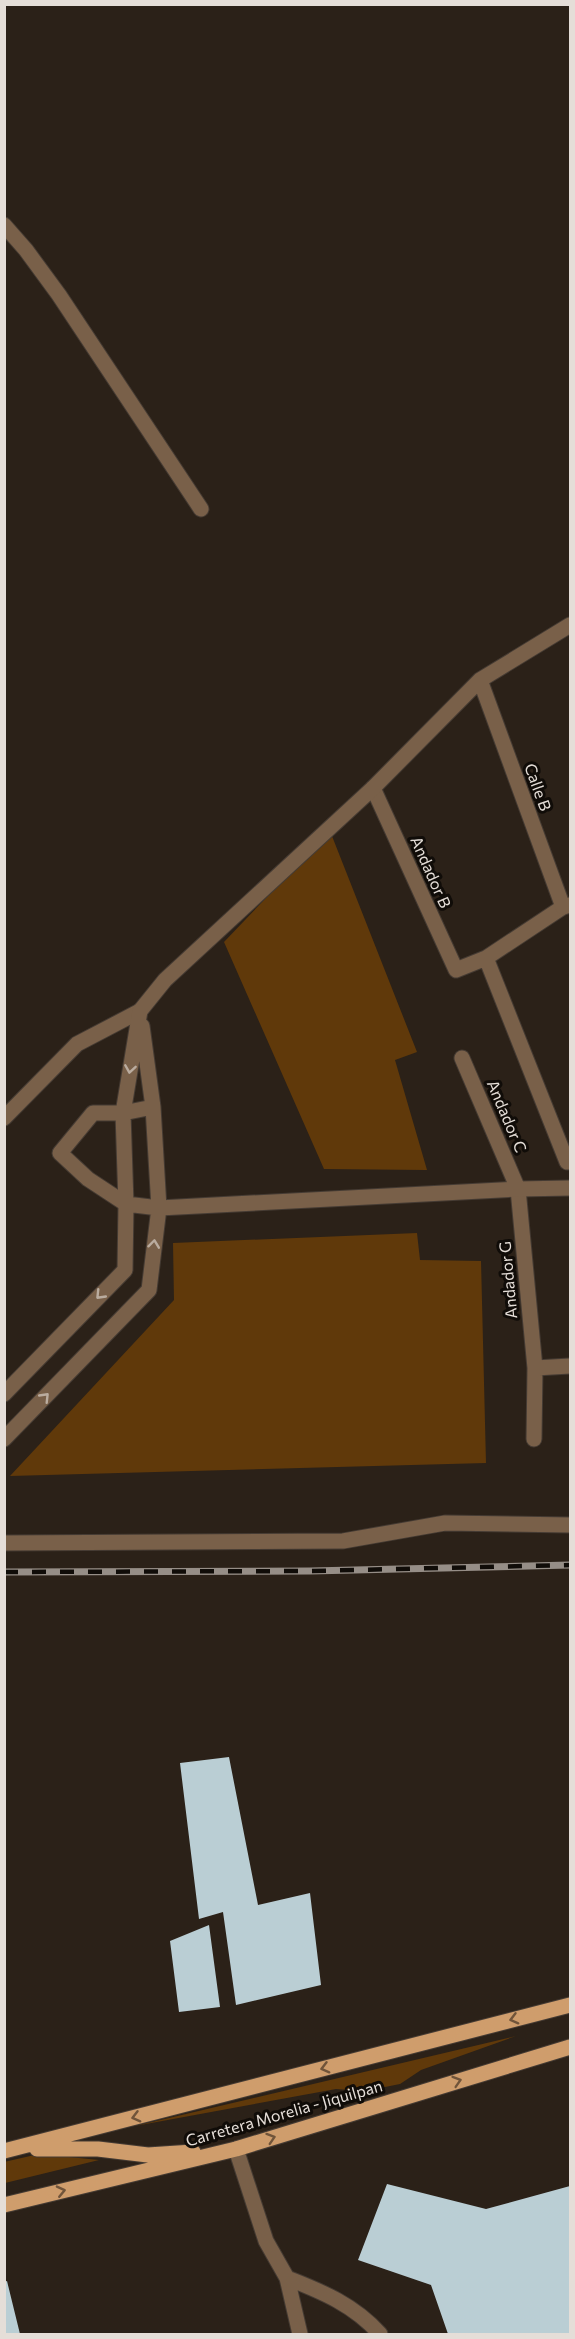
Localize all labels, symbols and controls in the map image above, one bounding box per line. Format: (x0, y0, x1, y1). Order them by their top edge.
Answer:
street label: Calle B (521, 760, 556, 813)
street label: Andador B (407, 833, 456, 911)
one-way arrow (125, 1064, 137, 1073)
street label: Andador C (484, 1077, 531, 1155)
one-way arrow (148, 1239, 160, 1248)
street label: Andador G (495, 1240, 520, 1320)
one-way arrow (97, 1288, 108, 1299)
one-way arrow (38, 1393, 49, 1403)
one-way arrow (509, 2011, 519, 2024)
one-way arrow (320, 2060, 330, 2073)
street label: Carretera Morelia - Jiquilpan (183, 2075, 384, 2150)
one-way arrow (451, 2076, 462, 2088)
one-way arrow (131, 2110, 142, 2122)
one-way arrow (265, 2133, 276, 2145)
one-way arrow (56, 2185, 66, 2198)

